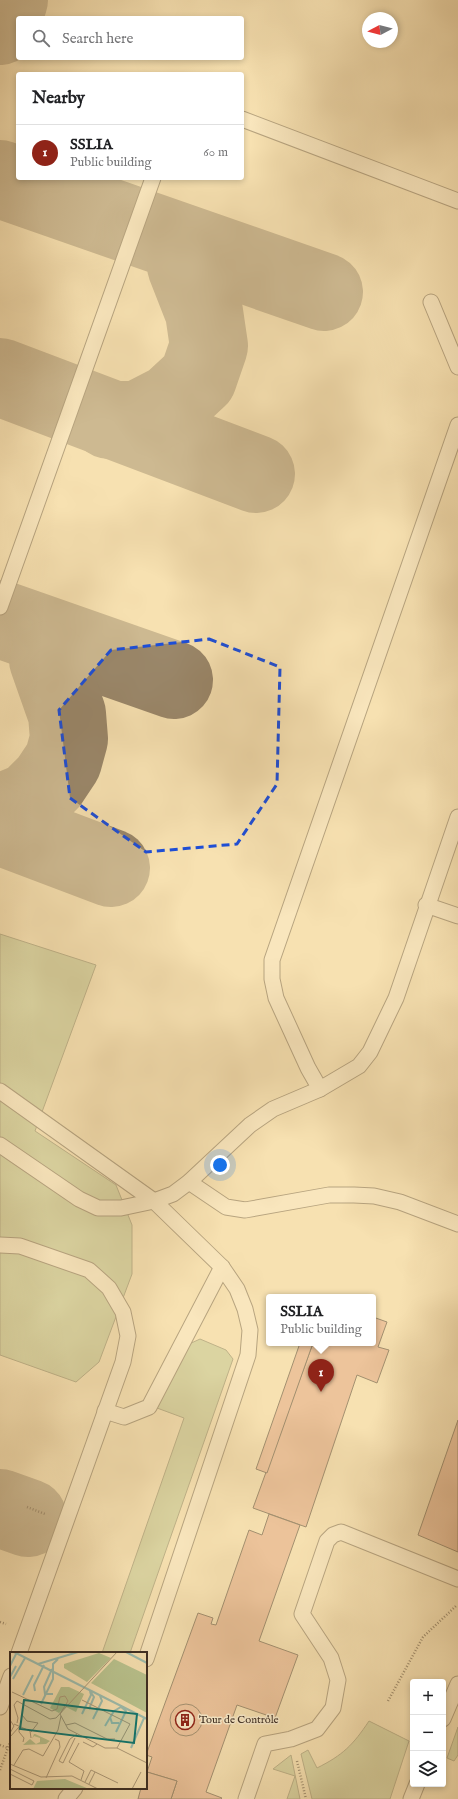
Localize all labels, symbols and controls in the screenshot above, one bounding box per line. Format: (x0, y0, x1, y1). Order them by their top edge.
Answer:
north arrow (362, 12, 398, 48)
search box (16, 16, 244, 60)
icon: search (30, 27, 52, 49)
text: Search here (62, 29, 133, 48)
text: Nearby (32, 88, 85, 109)
text: SSLIA (70, 135, 113, 154)
text: 1 (43, 144, 47, 161)
text: 60 m (203, 144, 228, 161)
text: Public building (70, 154, 152, 171)
your location (210, 1155, 230, 1175)
popup (266, 1294, 376, 1346)
text: SSLIA (280, 1302, 323, 1321)
text: Public building (280, 1321, 362, 1338)
pin: 1 (308, 1359, 334, 1392)
inset map (10, 1652, 147, 1789)
map controls (410, 1679, 446, 1787)
button: + (410, 1679, 446, 1715)
building icon: Tour de Contrôle (174, 1709, 196, 1731)
place label: Tour de Contrôle (199, 1713, 279, 1727)
button: − (410, 1715, 446, 1751)
button: layers (410, 1751, 446, 1787)

